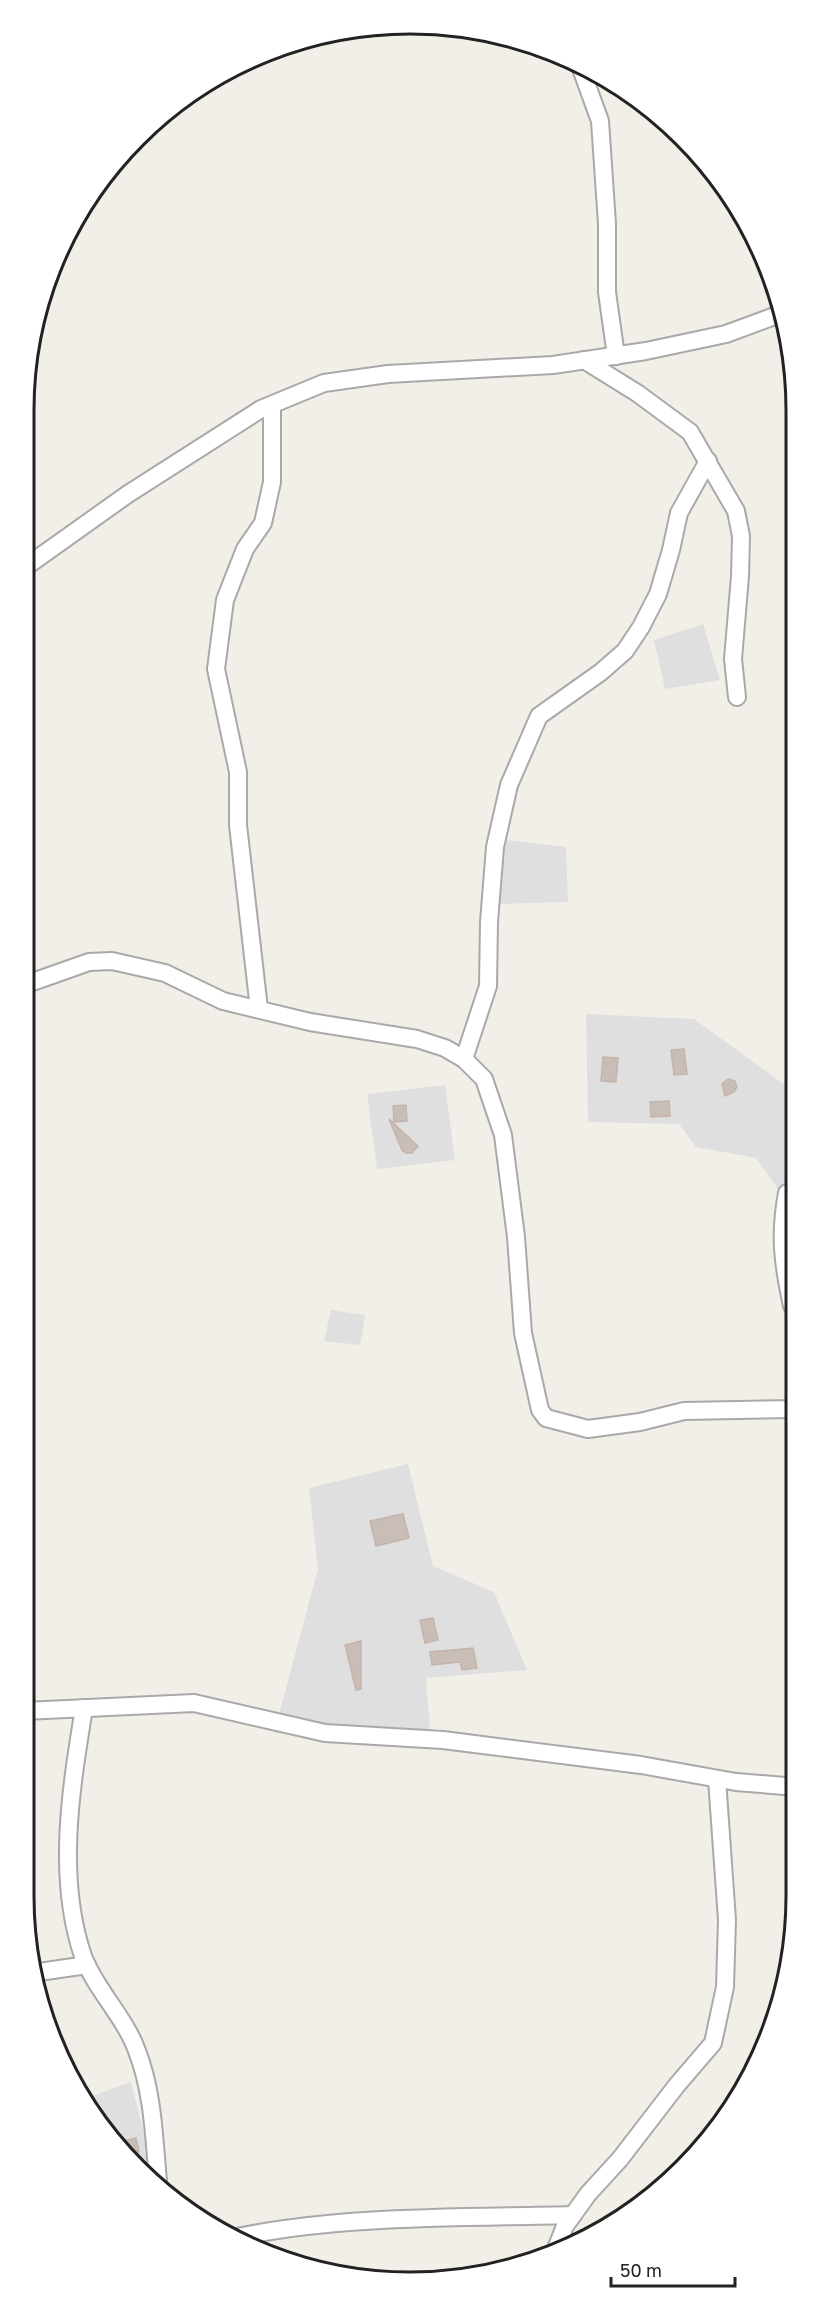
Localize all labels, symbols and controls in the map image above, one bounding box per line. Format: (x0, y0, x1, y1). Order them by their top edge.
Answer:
scale bar (611, 2250, 736, 2288)
text: 50 m (620, 2259, 662, 2281)

